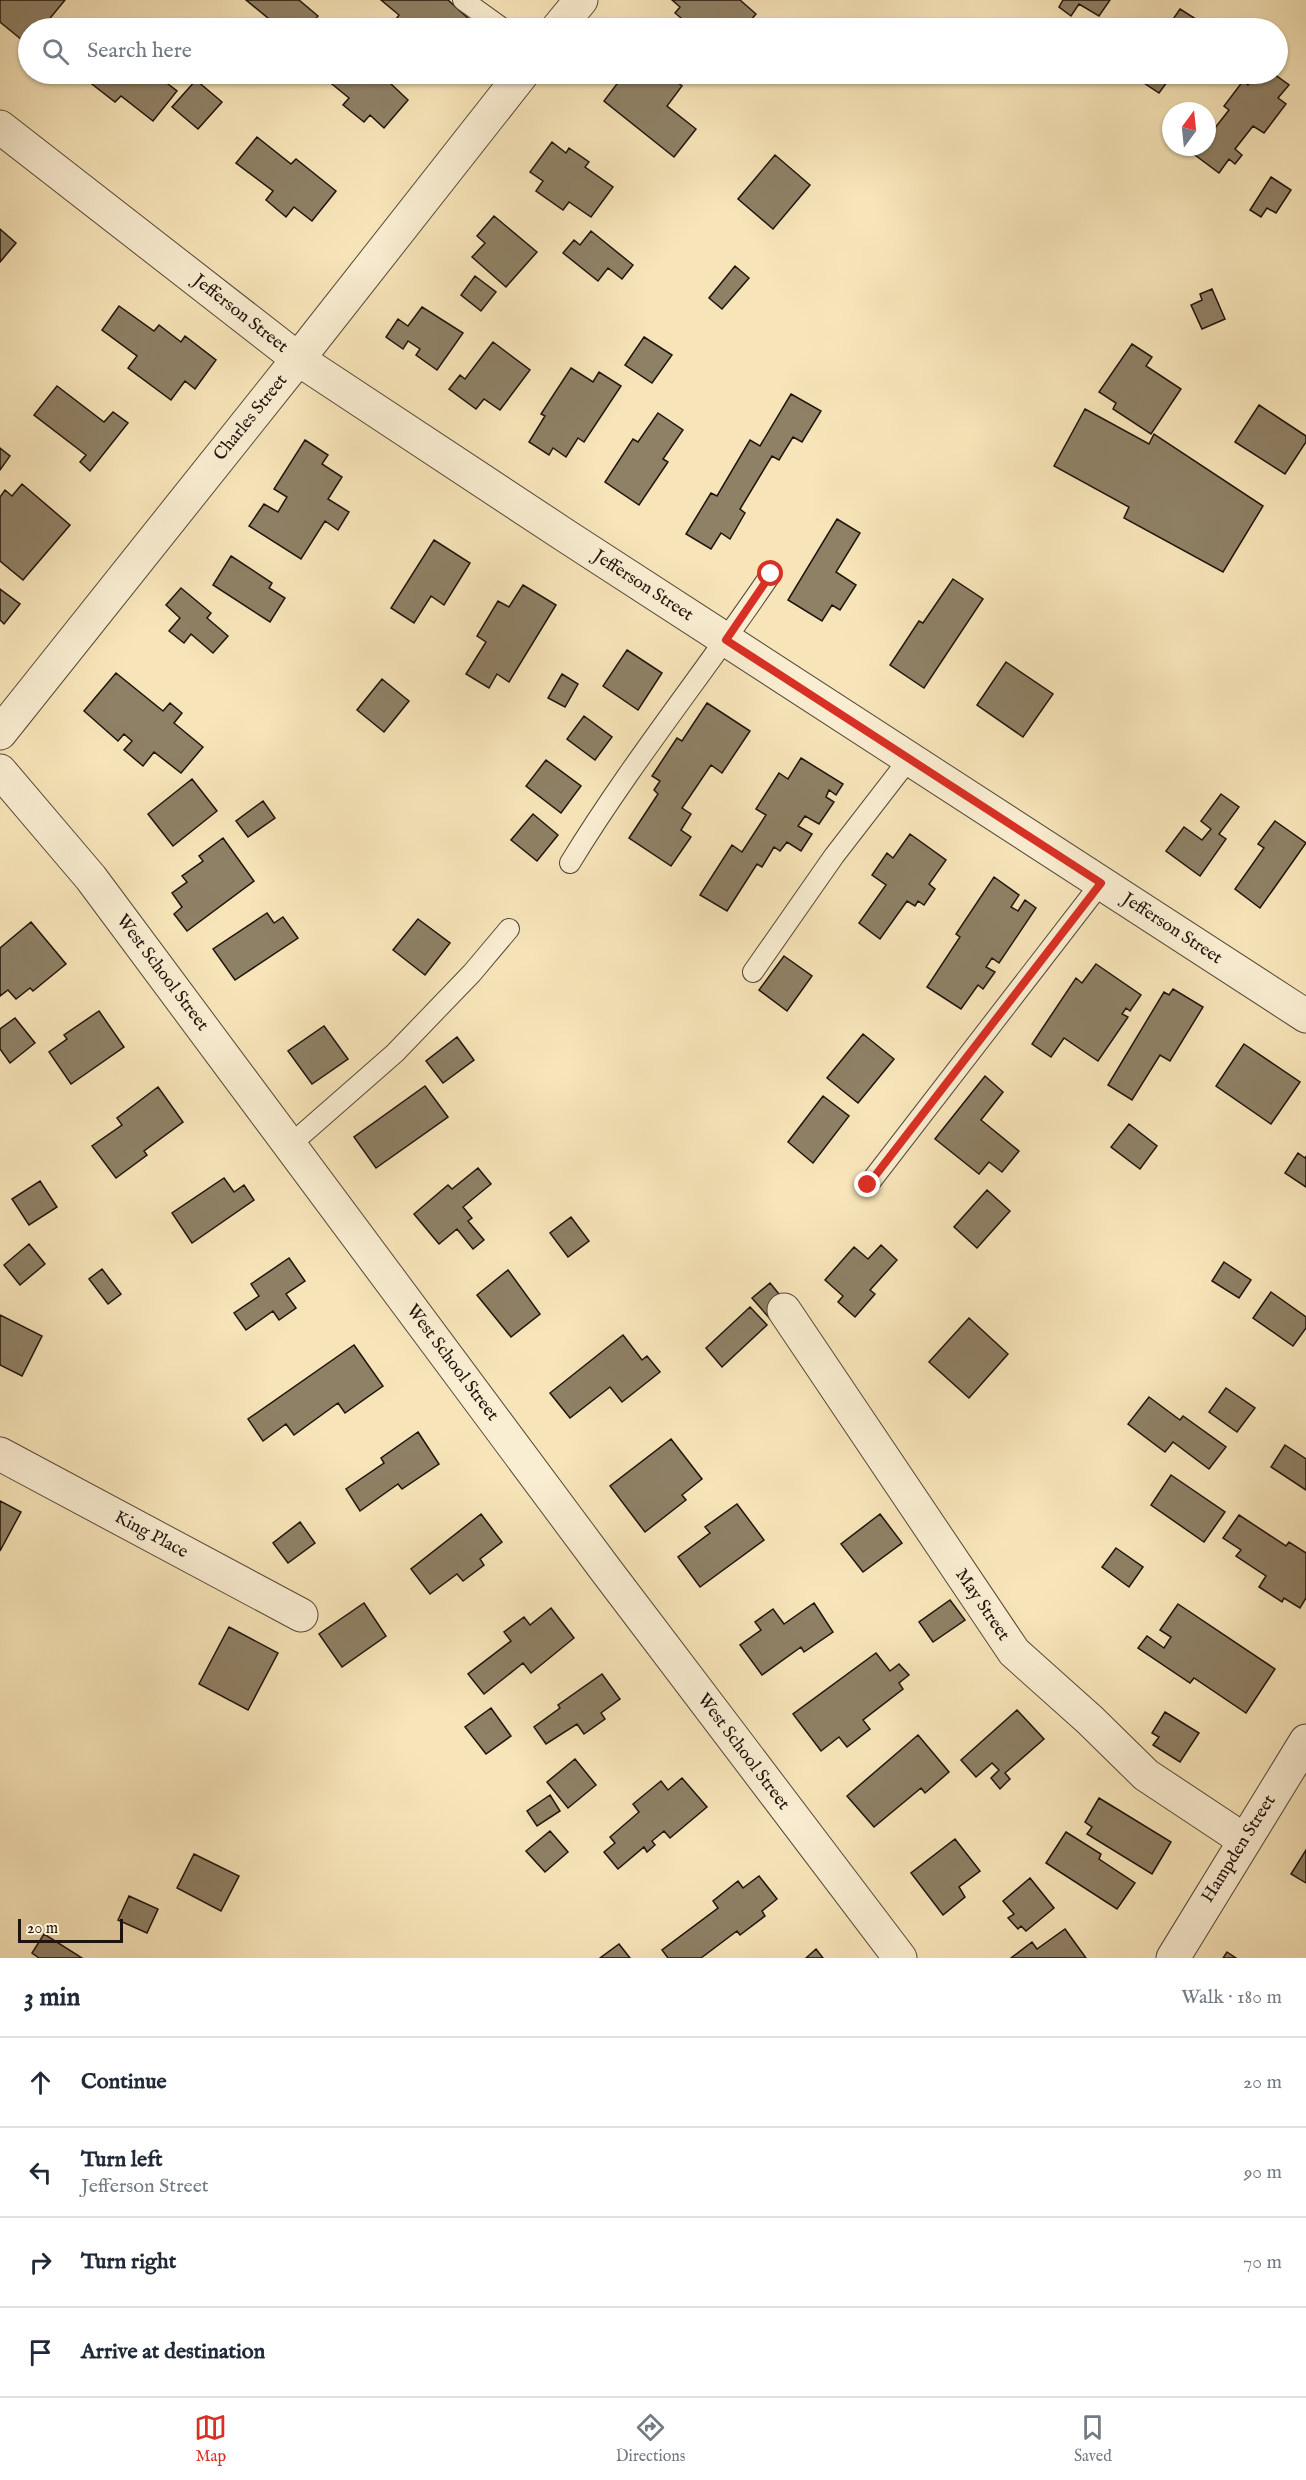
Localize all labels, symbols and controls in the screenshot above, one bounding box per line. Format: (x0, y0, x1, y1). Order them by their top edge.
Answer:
search box (18, 18, 1288, 84)
icon: search (39, 35, 72, 68)
text: Search here (87, 37, 192, 65)
north arrow (1162, 102, 1216, 156)
street label: Jefferson Street (186, 268, 292, 358)
street label: Charles Street (209, 370, 293, 466)
street label: Jefferson Street (587, 544, 697, 627)
route start (757, 560, 783, 586)
street label: Jefferson Street (1116, 887, 1226, 970)
street label: West School Street (111, 910, 213, 1036)
route end (854, 1171, 880, 1197)
street label: West School Street (401, 1300, 503, 1426)
street label: King Place (110, 1506, 192, 1564)
street label: May Street (950, 1565, 1014, 1645)
street label: West School Street (692, 1689, 794, 1815)
street label: Hampden Street (1197, 1791, 1281, 1907)
scale bar (18, 1916, 123, 1944)
text: 20 m (27, 1919, 58, 1939)
text: 3 min (24, 1981, 80, 2014)
text: Walk · 180 m (1181, 1985, 1282, 2010)
icon: ahead (24, 2066, 57, 2099)
text: Continue (81, 2068, 167, 2096)
text: 20 m (1243, 2070, 1282, 2095)
text: Turn left (81, 2146, 163, 2174)
icon: left (24, 2156, 57, 2189)
text: 90 m (1244, 2160, 1282, 2185)
text: Jefferson Street (81, 2174, 209, 2199)
icon: right (24, 2246, 57, 2279)
text: Turn right (81, 2248, 176, 2276)
text: 70 m (1243, 2250, 1282, 2275)
icon: arrive (24, 2336, 57, 2369)
text: Arrive at destination (81, 2338, 265, 2366)
tab: Map (194, 2411, 227, 2467)
tab: Directions (616, 2411, 685, 2467)
tab: Saved (1074, 2411, 1112, 2467)

